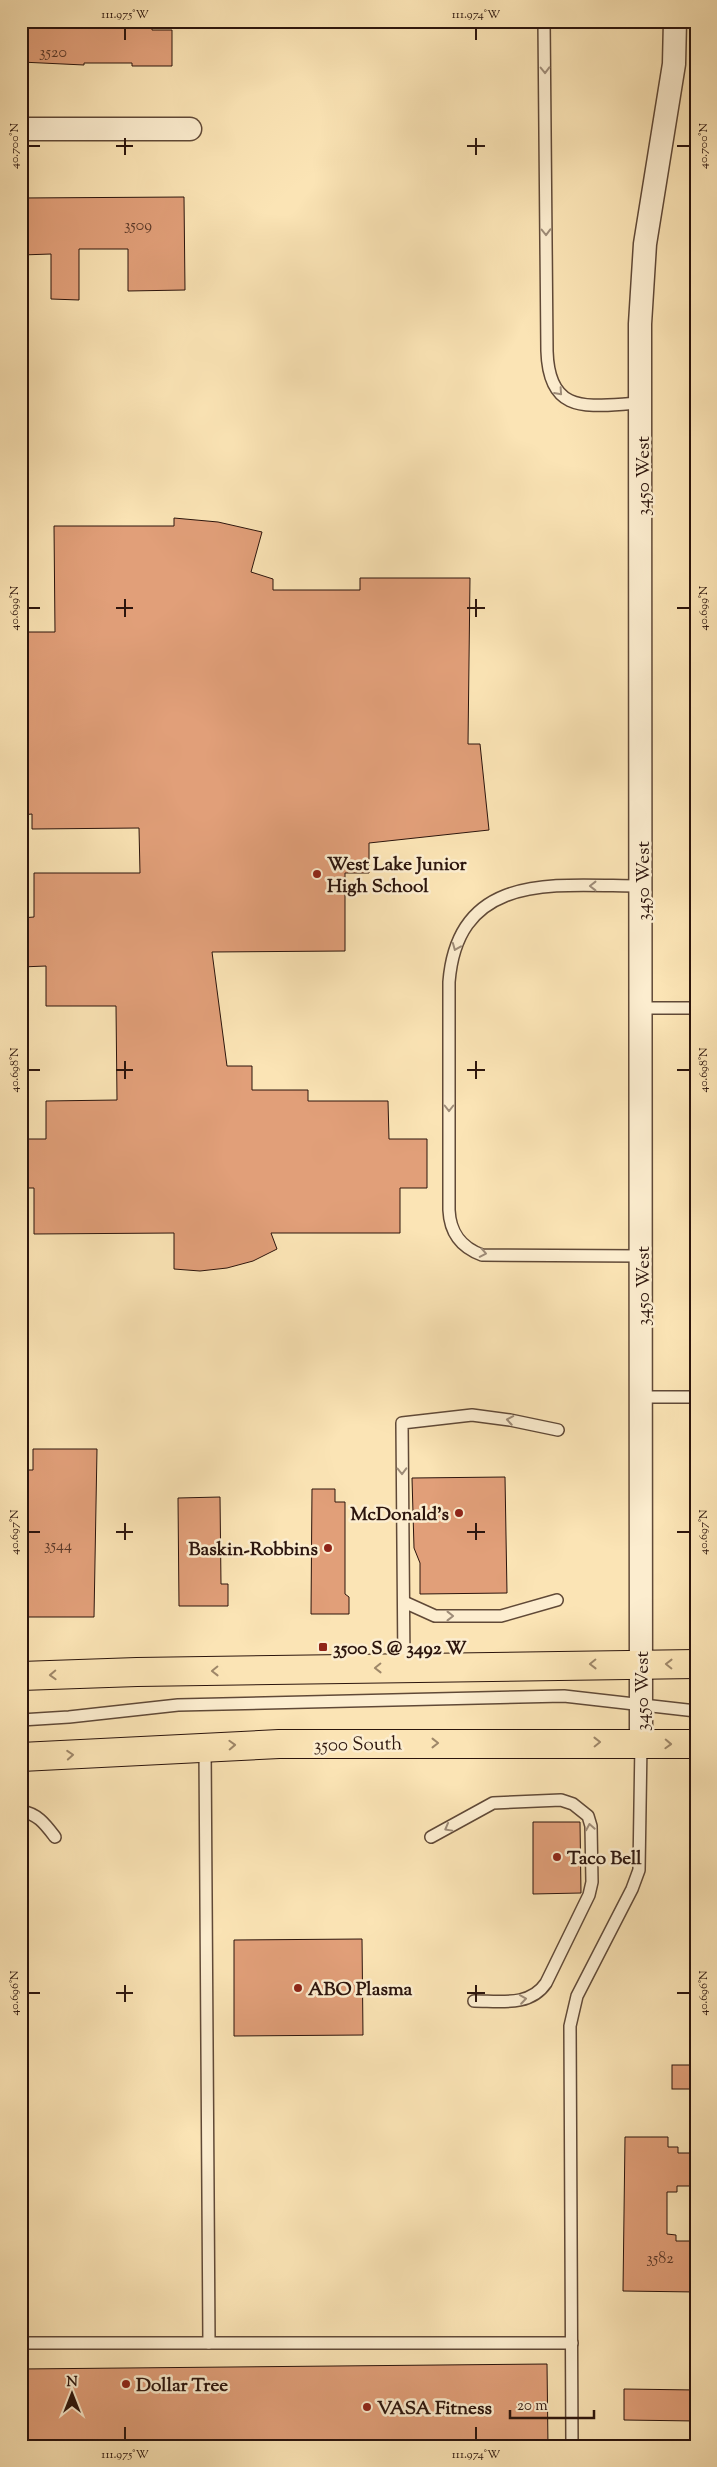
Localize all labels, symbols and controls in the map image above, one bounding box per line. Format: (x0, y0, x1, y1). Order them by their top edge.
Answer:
text: 111.975°W (101, 6, 149, 24)
text: 111.974°W (452, 6, 501, 24)
house number: 3520 (39, 42, 67, 65)
one-way arrow (540, 66, 550, 74)
text: 40.700°N (6, 123, 24, 169)
text: 40.700°N (695, 123, 713, 169)
house number: 3509 (124, 215, 152, 238)
one-way arrow (541, 229, 551, 237)
one-way arrow (553, 386, 562, 395)
street label: 3450 West (631, 436, 658, 516)
text: 40.699°N (6, 585, 24, 630)
text: 40.699°N (695, 585, 713, 630)
street label: 3450 West (631, 841, 658, 921)
place label: West Lake Junior High School (327, 852, 468, 901)
marker: West Lake Junior High School (311, 868, 323, 880)
one-way arrow (589, 881, 596, 891)
one-way arrow (452, 942, 462, 951)
text: 40.698°N (6, 1047, 24, 1093)
text: 40.698°N (695, 1047, 713, 1093)
one-way arrow (444, 1104, 454, 1112)
street label: 3450 West (631, 1246, 658, 1326)
one-way arrow (478, 1248, 487, 1258)
one-way arrow (506, 1416, 514, 1426)
one-way arrow (397, 1468, 408, 1476)
place label: McDonald's (350, 1502, 450, 1529)
marker: McDonald's (453, 1507, 465, 1519)
text: 40.697°N (6, 1509, 24, 1555)
text: 40.697°N (695, 1509, 713, 1555)
house number: 3544 (44, 1535, 72, 1558)
place label: Baskin-Robbins (189, 1537, 319, 1564)
marker: Baskin-Robbins (322, 1542, 334, 1554)
one-way arrow (446, 1611, 454, 1621)
place label: 3500 S @ 3492 W (333, 1636, 468, 1663)
marker: 3500 S @ 3492 W (317, 1641, 329, 1653)
street label: 3450 West (630, 1651, 657, 1731)
one-way arrow (588, 1659, 596, 1669)
one-way arrow (664, 1659, 672, 1670)
one-way arrow (373, 1663, 381, 1673)
one-way arrow (211, 1666, 218, 1676)
one-way arrow (48, 1670, 56, 1680)
street label: 3500 South (313, 1731, 403, 1760)
one-way arrow (593, 1737, 601, 1748)
one-way arrow (431, 1738, 439, 1748)
one-way arrow (665, 1738, 673, 1749)
one-way arrow (228, 1740, 236, 1751)
one-way arrow (66, 1749, 74, 1760)
one-way arrow (444, 1822, 453, 1832)
one-way arrow (586, 1822, 596, 1831)
place label: Taco Bell (567, 1846, 642, 1873)
marker: Taco Bell (551, 1851, 563, 1863)
text: 40.696°N (6, 1970, 24, 2016)
text: 40.696°N (695, 1970, 713, 2016)
place label: ABO Plasma (308, 1977, 413, 2004)
marker: ABO Plasma (292, 1982, 304, 1994)
one-way arrow (519, 1994, 527, 2005)
house number: 3582 (646, 2248, 674, 2271)
north arrow (48, 2370, 98, 2420)
text: N (66, 2373, 78, 2393)
place label: Dollar Tree (136, 2373, 228, 2400)
marker: Dollar Tree (120, 2378, 132, 2390)
scale bar (510, 2387, 593, 2419)
place label: VASA Fitness (377, 2396, 492, 2423)
text: 20 m (517, 2396, 548, 2417)
marker: VASA Fitness (361, 2401, 373, 2413)
text: 111.975°W (101, 2446, 149, 2464)
text: 111.974°W (452, 2446, 501, 2464)

